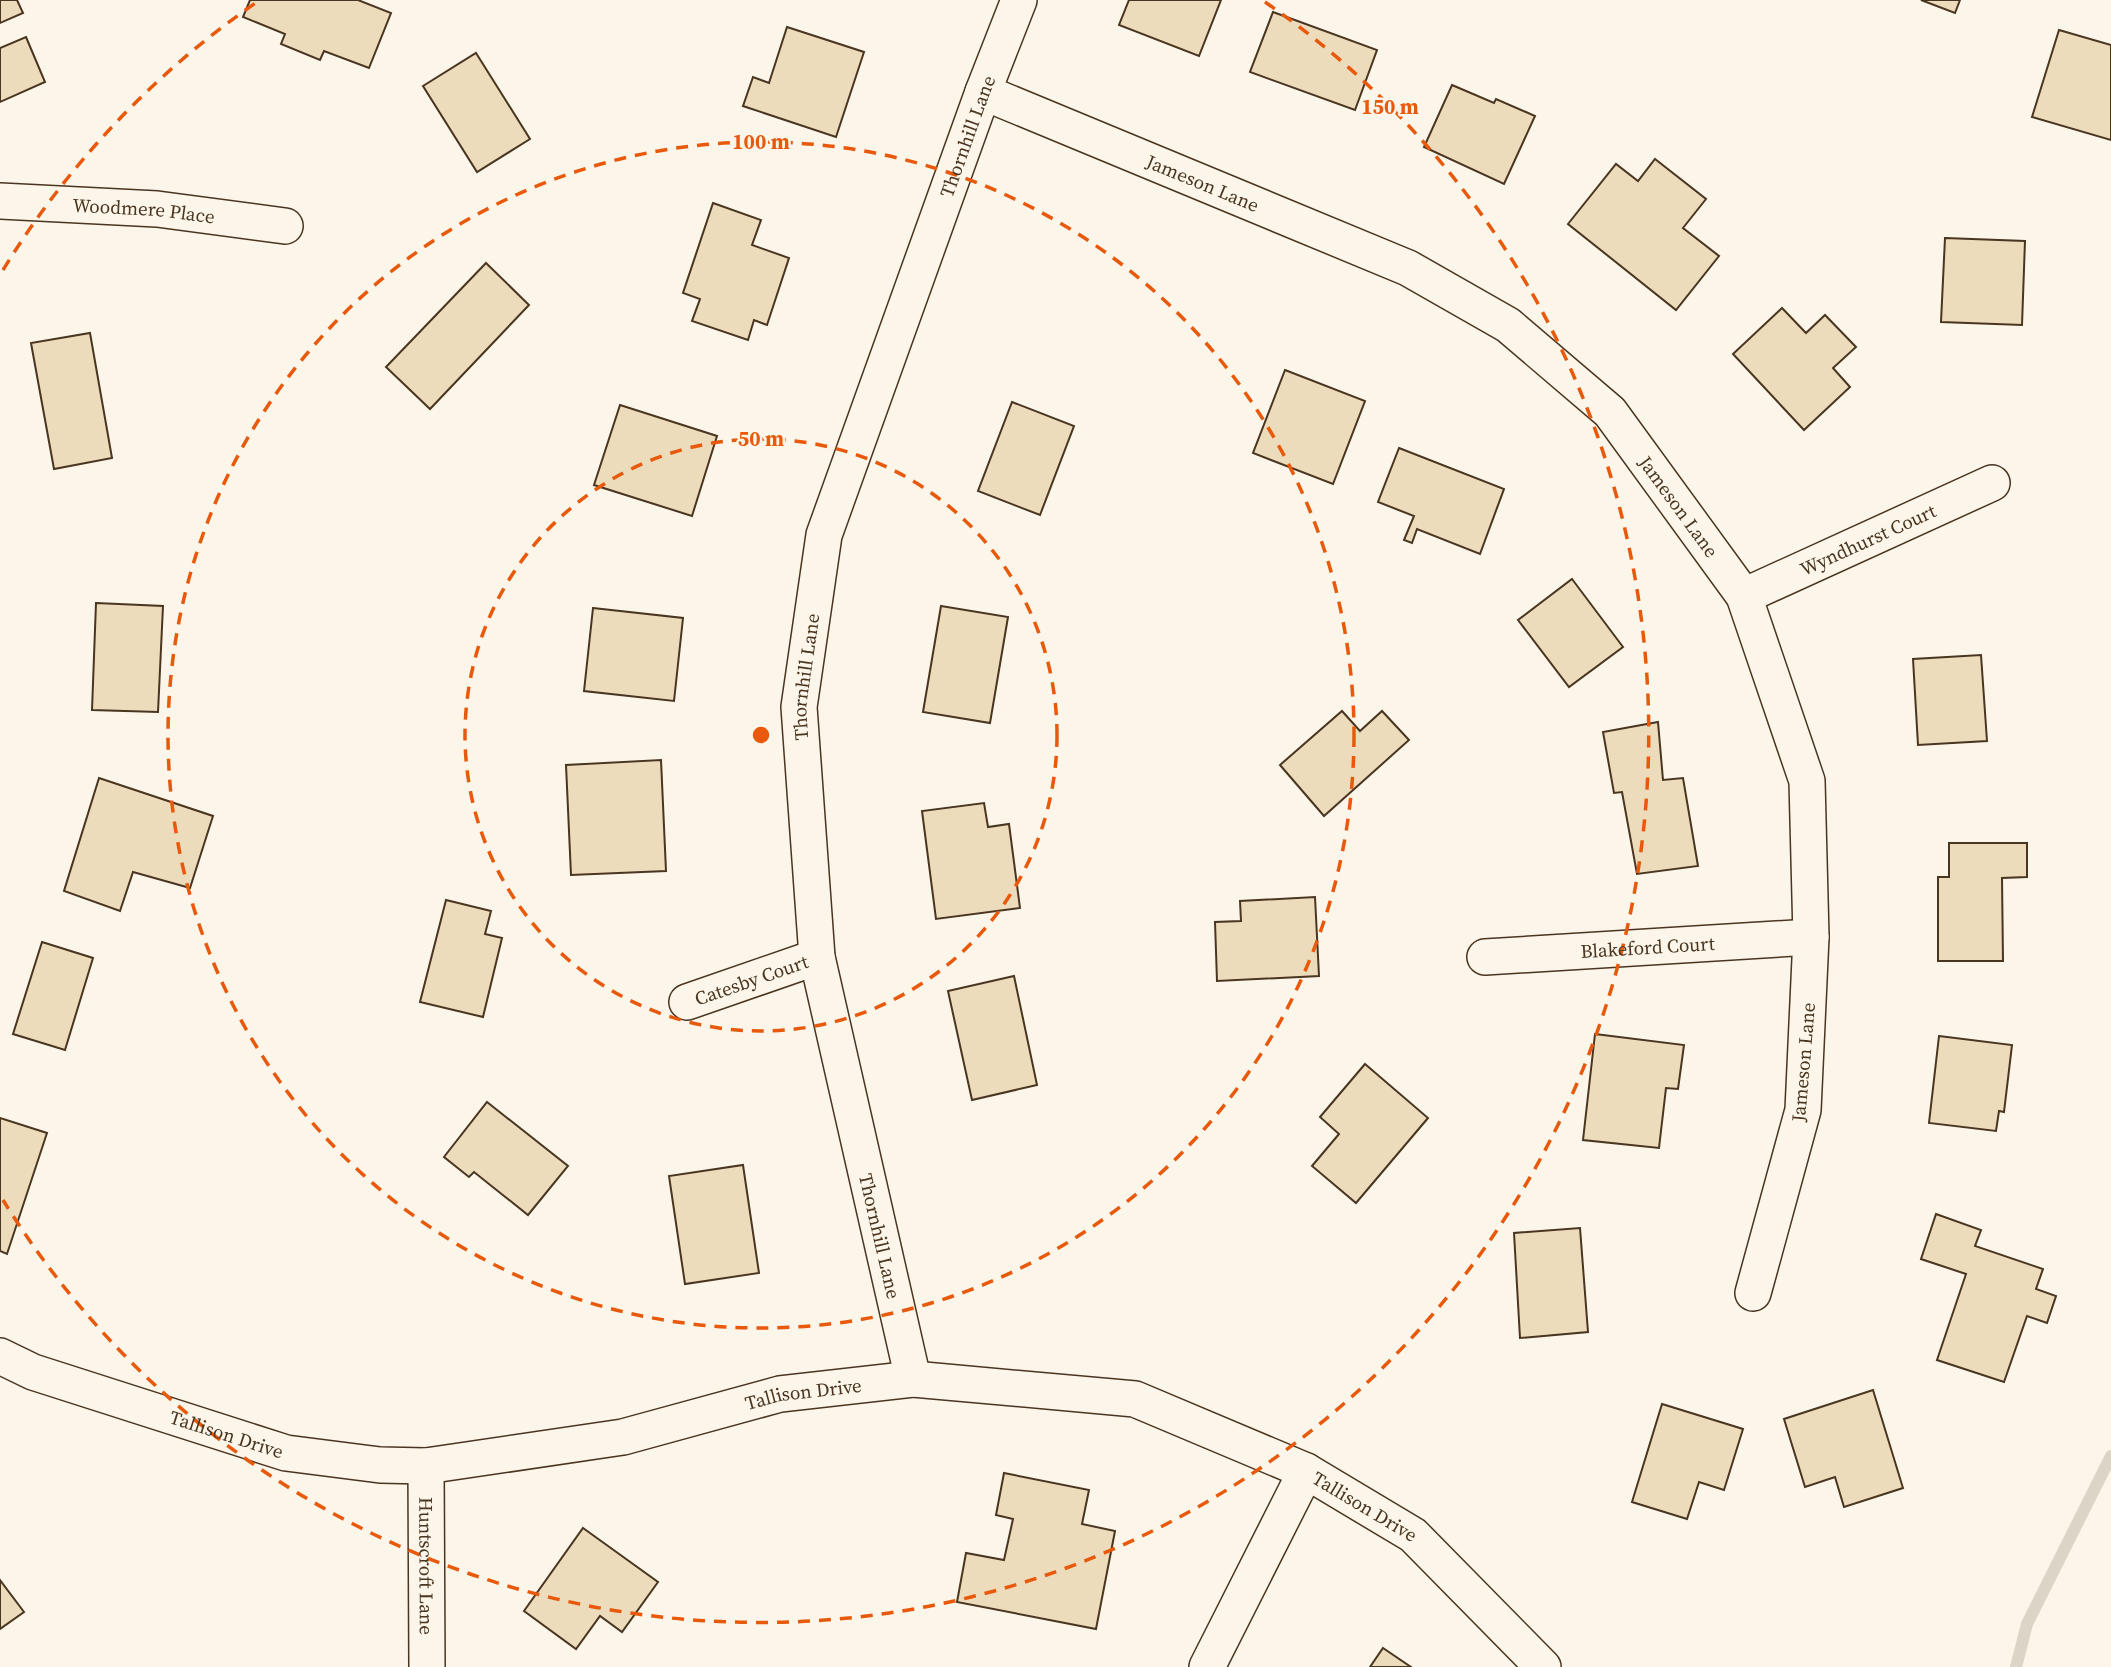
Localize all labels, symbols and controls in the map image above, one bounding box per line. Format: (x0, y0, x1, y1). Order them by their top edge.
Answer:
street label: Thornhill Lane (933, 71, 1001, 201)
text: 150 m (1361, 92, 1419, 121)
text: 100 m (732, 127, 790, 156)
street label: Jameson Lane (1142, 148, 1263, 218)
street label: Woodmere Place (72, 192, 216, 230)
text: 50 m (738, 424, 784, 453)
street label: Jameson Lane (1632, 450, 1725, 563)
street label: Wyndhurst Court (1796, 497, 1941, 582)
street label: Thornhill Lane (786, 612, 825, 741)
centre of rings (749, 723, 773, 747)
street label: Blakeford Court (1580, 930, 1716, 964)
street label: Catesby Court (691, 948, 812, 1011)
street label: Jameson Lane (1785, 1001, 1821, 1124)
street label: Thornhill Lane (853, 1171, 907, 1301)
street label: Tallison Drive (742, 1372, 863, 1416)
street label: Tallison Drive (167, 1404, 287, 1464)
street label: Tallison Drive (1308, 1465, 1422, 1548)
street label: Huntscroft Lane (413, 1497, 440, 1635)

